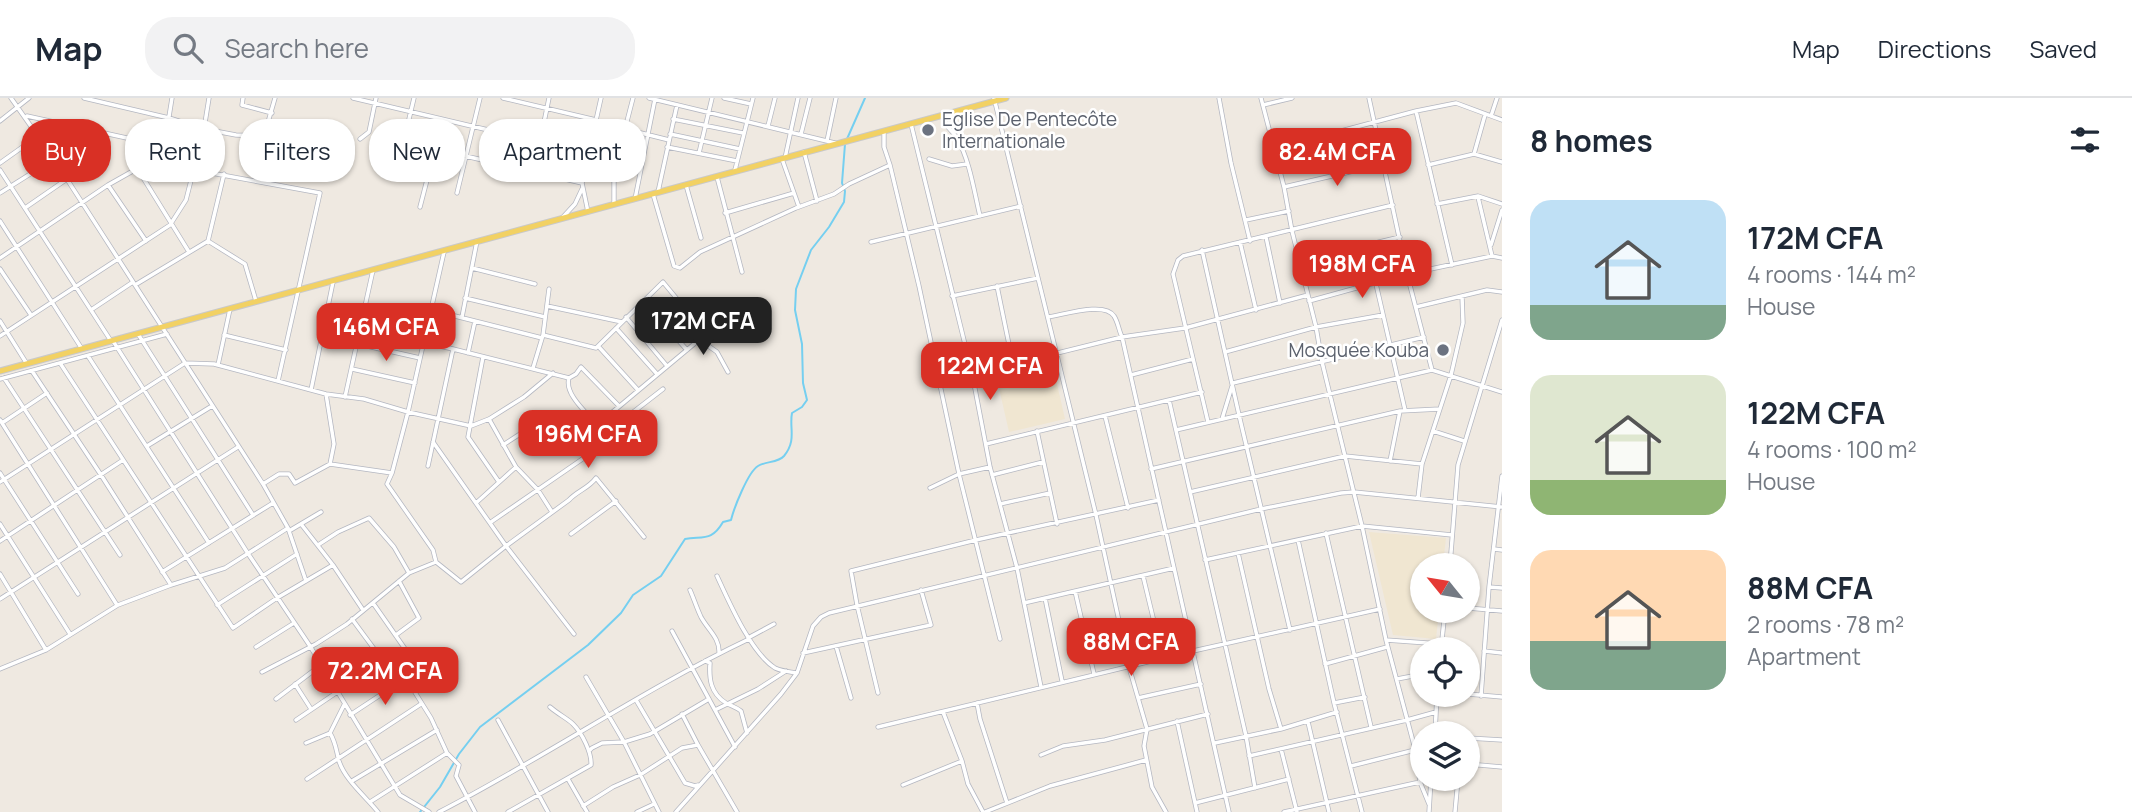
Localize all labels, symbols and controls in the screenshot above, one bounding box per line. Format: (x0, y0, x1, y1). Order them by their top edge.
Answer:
search box (145, 17, 635, 80)
text: Map (35, 26, 103, 71)
icon: search (169, 29, 207, 67)
text: Search here (225, 30, 369, 66)
text: Map (1792, 32, 1840, 65)
text: Directions (1878, 32, 1991, 65)
text: Saved (2029, 32, 2097, 65)
place label: Eglise De Pentecôte Internationale (942, 106, 1117, 154)
chip: Buy (21, 119, 111, 182)
chip: Rent (125, 119, 225, 182)
chip: Filters (239, 119, 355, 182)
chip: New (369, 119, 465, 182)
chip: Apartment (479, 119, 646, 182)
text: 8 homes (1530, 120, 1653, 161)
icon: filters (2066, 121, 2104, 159)
marker: Eglise De Pentecôte Internationale (920, 122, 936, 138)
pin: 82.4M CFA (1257, 129, 1417, 188)
text: 82.4M CFA (1278, 135, 1396, 167)
text: 172M CFA (1747, 217, 1883, 258)
icon: home (1586, 228, 1670, 312)
pin: 198M CFA (1290, 240, 1434, 300)
text: 198M CFA (1309, 247, 1415, 279)
text: 4 rooms · 144 m² (1747, 258, 1916, 290)
text: House (1747, 290, 1816, 322)
pin: 172M CFA (631, 298, 775, 357)
pin: 146M CFA (314, 303, 458, 363)
text: 172M CFA (651, 304, 755, 336)
text: 146M CFA (333, 310, 439, 342)
place label: Mosquée Kouba (1289, 337, 1429, 363)
pin: 122M CFA (918, 342, 1062, 402)
marker: Mosquée Kouba (1435, 342, 1451, 358)
text: 122M CFA (937, 349, 1043, 381)
text: 122M CFA (1747, 392, 1885, 433)
icon: home (1586, 403, 1670, 487)
pin: 196M CFA (516, 410, 660, 470)
text: 196M CFA (534, 417, 642, 449)
text: 4 rooms · 100 m² (1747, 433, 1917, 465)
text: House (1747, 465, 1816, 497)
north arrow (1410, 553, 1480, 623)
map controls (1410, 553, 1480, 791)
text: 88M CFA (1747, 567, 1873, 608)
icon: home (1586, 578, 1670, 662)
text: 2 rooms · 78 m² (1747, 608, 1904, 640)
pin: 88M CFA (1066, 618, 1196, 678)
text: 88M CFA (1083, 625, 1179, 657)
button: locate (1410, 637, 1480, 707)
text: Apartment (1747, 640, 1861, 672)
pin: 72.2M CFA (305, 648, 465, 707)
text: 72.2M CFA (327, 654, 443, 686)
button: layers (1410, 721, 1480, 791)

